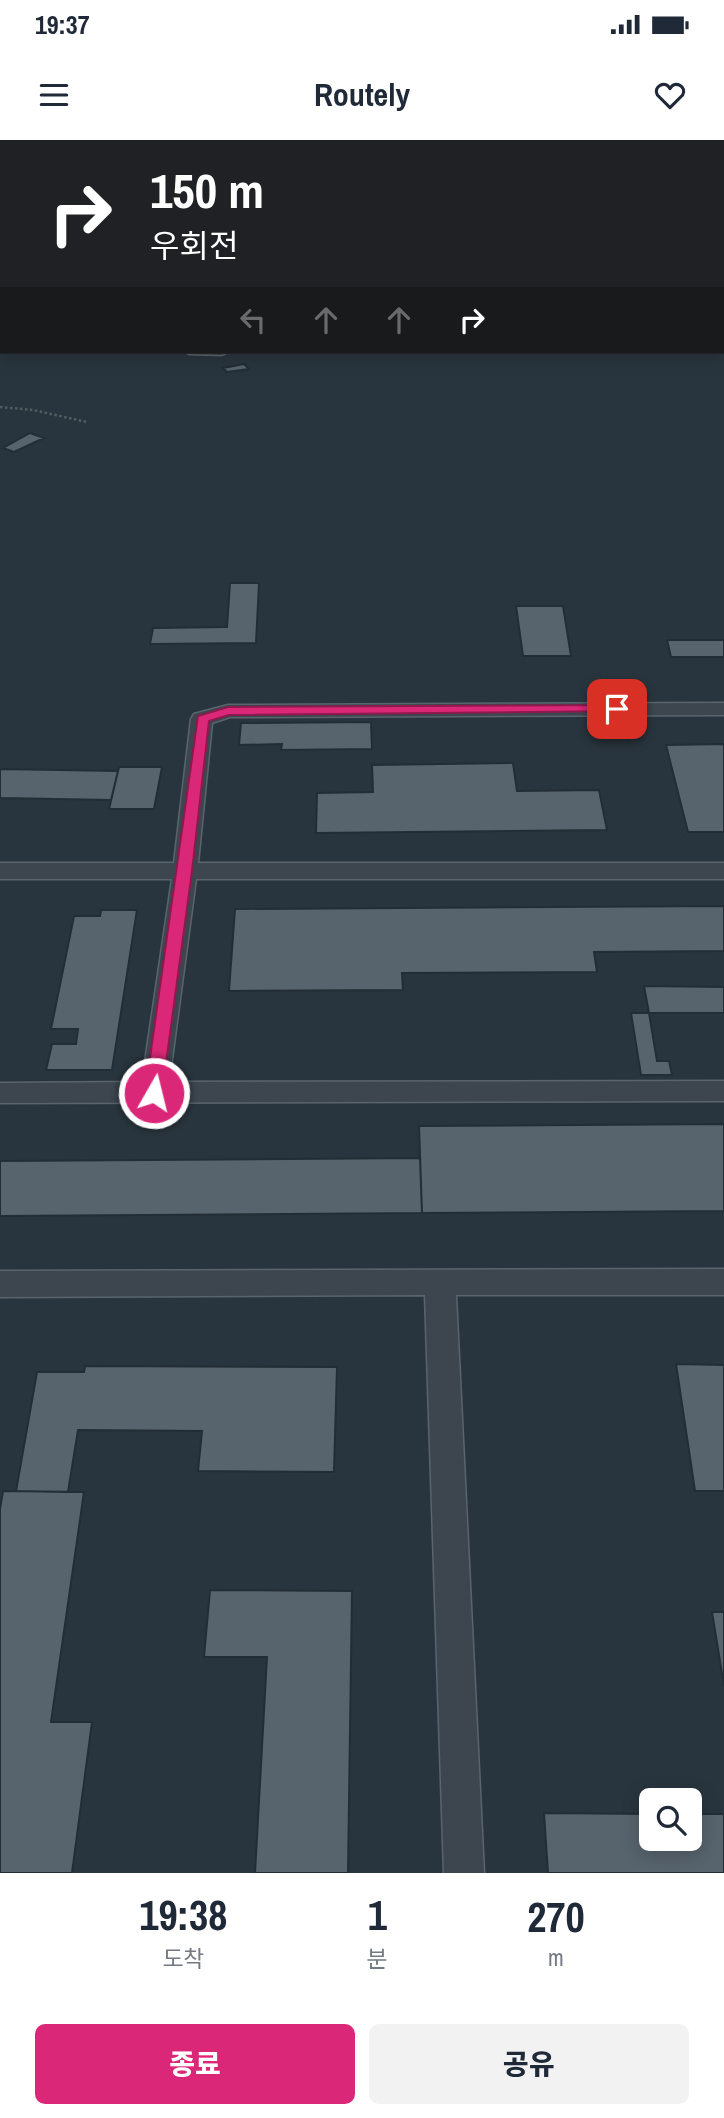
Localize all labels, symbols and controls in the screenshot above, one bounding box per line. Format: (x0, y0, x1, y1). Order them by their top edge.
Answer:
text: 19:37 (35, 7, 90, 42)
text: Routely (314, 73, 410, 116)
icon: menu (35, 76, 73, 114)
icon: heart (651, 76, 689, 114)
text: 150 m (150, 157, 264, 223)
icon: right (35, 168, 126, 259)
text: 우회전 (150, 224, 238, 267)
icon: left (234, 301, 272, 339)
icon: ahead (307, 301, 345, 339)
icon: ahead (380, 301, 418, 339)
icon: right (453, 301, 491, 339)
pin (587, 679, 647, 739)
icon: arrive (598, 690, 636, 728)
position arrow (117, 1056, 191, 1130)
map controls (639, 1788, 702, 1851)
button: search (639, 1788, 702, 1851)
text: 19:38 (139, 1887, 227, 1943)
text: 1 (368, 1887, 387, 1943)
text: 270 (527, 1889, 585, 1945)
text: m (548, 1942, 564, 1973)
text: 도착 (162, 1943, 205, 1974)
text: 분 (367, 1943, 388, 1974)
button: 종료 (35, 2024, 355, 2104)
button: 공유 (369, 2024, 689, 2104)

